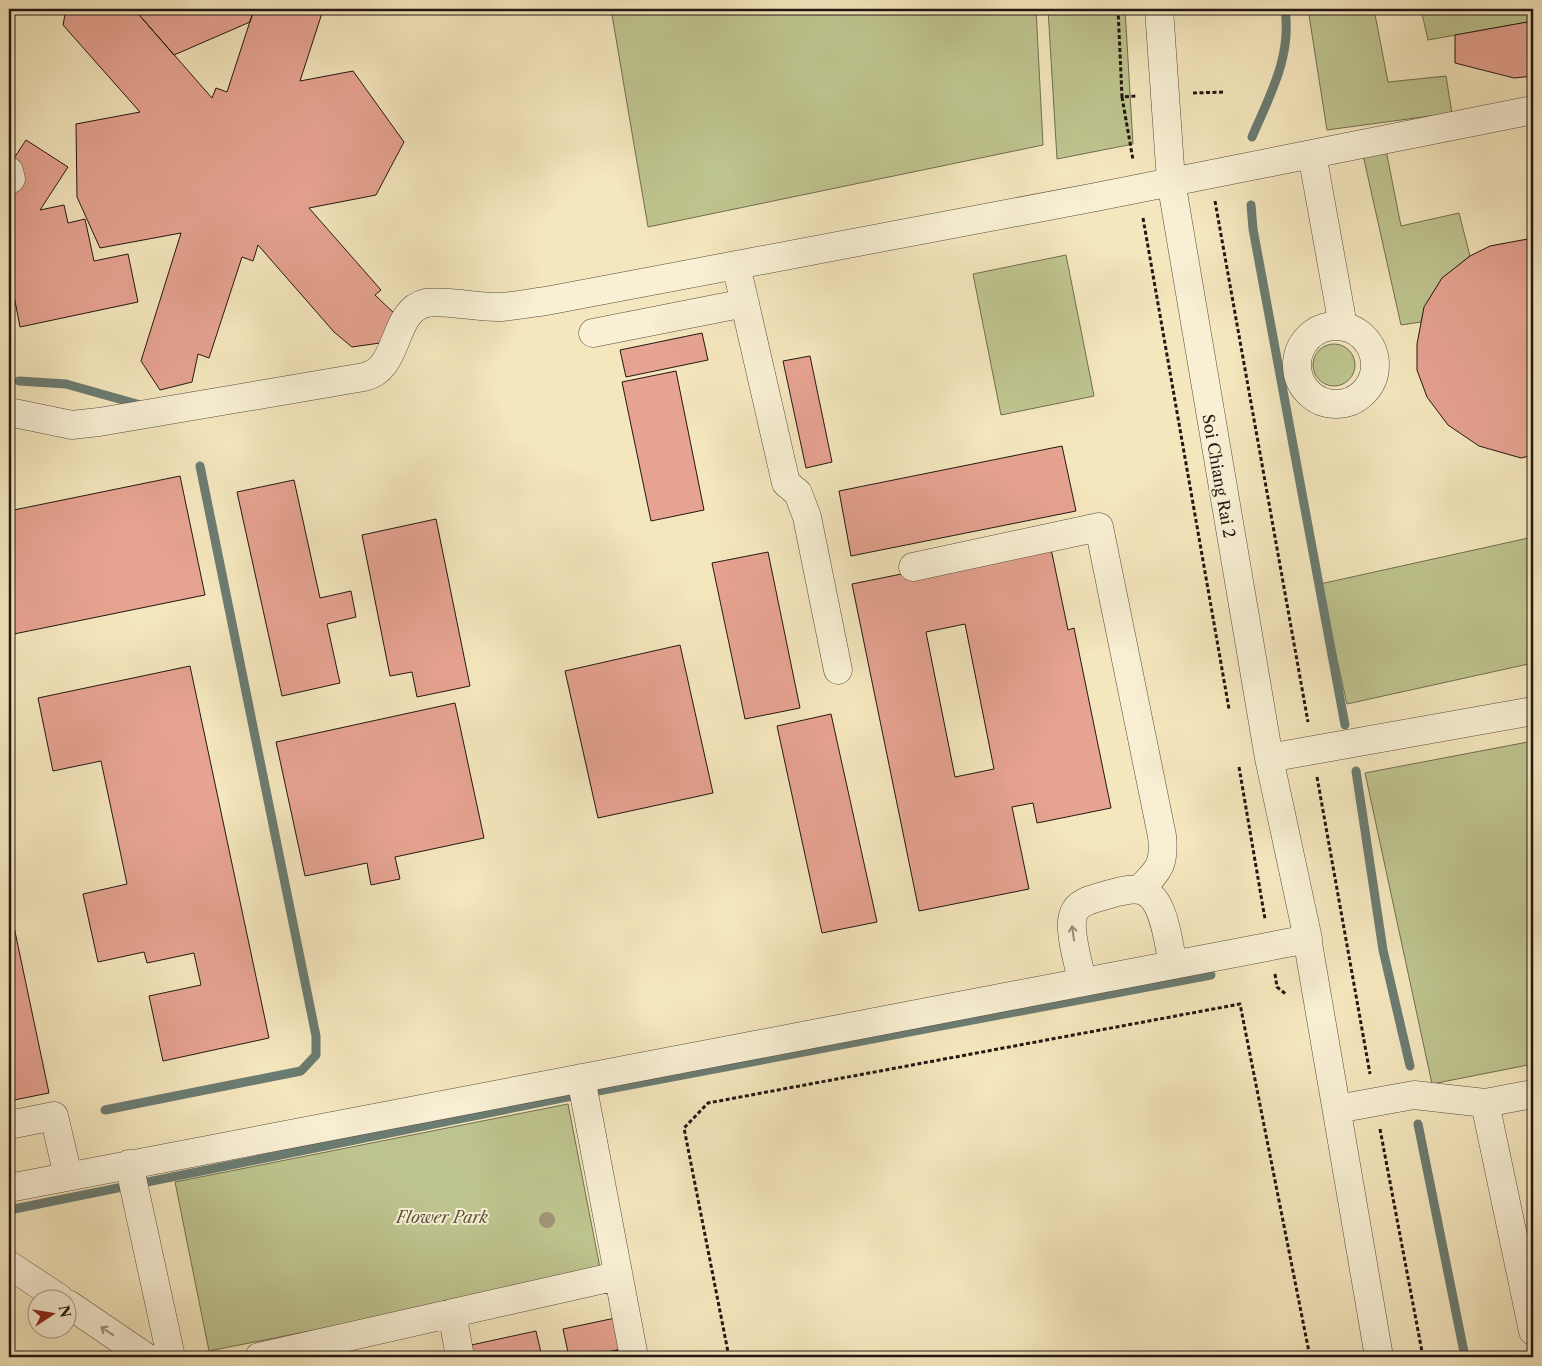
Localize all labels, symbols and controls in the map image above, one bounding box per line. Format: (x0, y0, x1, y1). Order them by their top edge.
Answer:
street label: Soi Chiang Rai 2 (1198, 413, 1240, 539)
one-way arrow (1068, 925, 1078, 941)
park label: Flower Park (394, 1207, 488, 1227)
north arrow (28, 1288, 78, 1338)
text: N (55, 1303, 75, 1319)
one-way arrow (100, 1326, 114, 1336)

